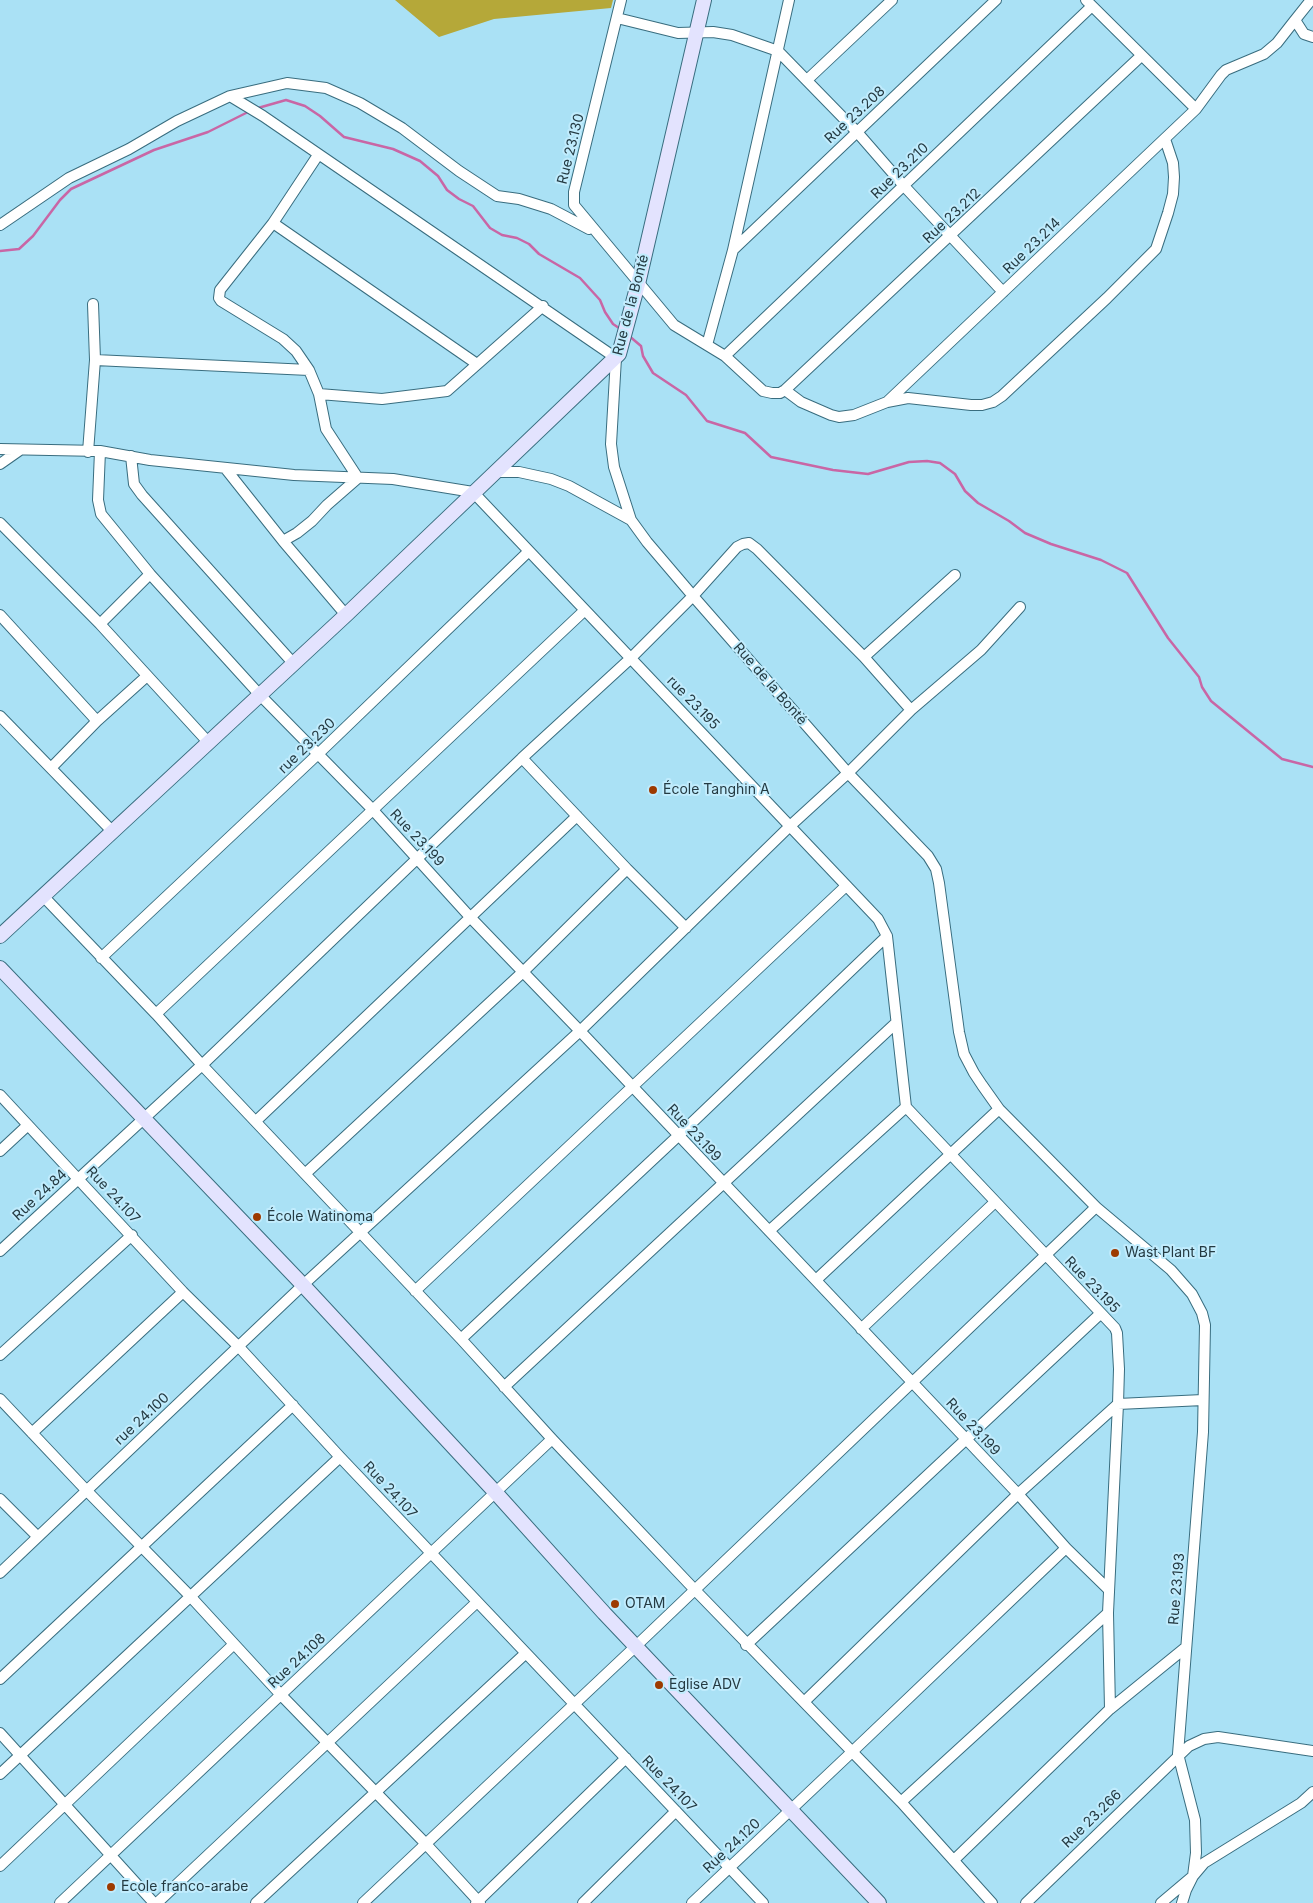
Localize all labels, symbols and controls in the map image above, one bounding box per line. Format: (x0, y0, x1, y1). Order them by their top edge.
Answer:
street label: Rue 23.208 (821, 83, 889, 147)
street label: Rue 23.130 (554, 112, 588, 186)
street label: Rue 23.210 (868, 139, 932, 203)
street label: Rue 23.212 (920, 185, 984, 247)
street label: Rue 23.214 (1000, 214, 1064, 278)
street label: Rue de la Bonté (609, 253, 653, 357)
street label: Rue de la Bonté (730, 639, 810, 729)
street label: rue 23.195 (663, 673, 723, 733)
street label: rue 23.230 (275, 715, 339, 777)
place label: École Tanghin A (663, 782, 770, 798)
marker: École Tanghin A (647, 784, 659, 796)
street label: Rue 23.199 (386, 806, 448, 870)
street label: Rue 23.199 (663, 1101, 725, 1165)
street label: Rue 24.107 (83, 1163, 143, 1227)
street label: Rue 24.84 (10, 1166, 70, 1224)
place label: École Watinoma (267, 1209, 373, 1225)
marker: École Watinoma (251, 1211, 263, 1223)
place label: Wast Plant BF (1125, 1245, 1216, 1261)
marker: Wast Plant BF (1109, 1247, 1121, 1259)
street label: Rue 23.195 (1061, 1253, 1123, 1317)
street label: rue 24.100 (111, 1389, 173, 1449)
street label: Rue 23.199 (942, 1395, 1004, 1459)
street label: Rue 24.107 (360, 1458, 420, 1522)
street label: Rue 23.193 (1165, 1552, 1189, 1626)
place label: OTAM (625, 1596, 665, 1612)
marker: OTAM (609, 1598, 621, 1610)
street label: Rue 24.108 (265, 1630, 329, 1692)
place label: Eglise ADV (669, 1677, 741, 1693)
marker: Eglise ADV (653, 1679, 665, 1691)
street label: Rue 24.107 (638, 1753, 700, 1815)
street label: Rue 23.266 (1059, 1786, 1125, 1852)
street label: Rue 24.120 (700, 1815, 764, 1877)
place label: Ecole franco-arabe (121, 1879, 248, 1895)
marker: Ecole franco-arabe (105, 1881, 117, 1893)

